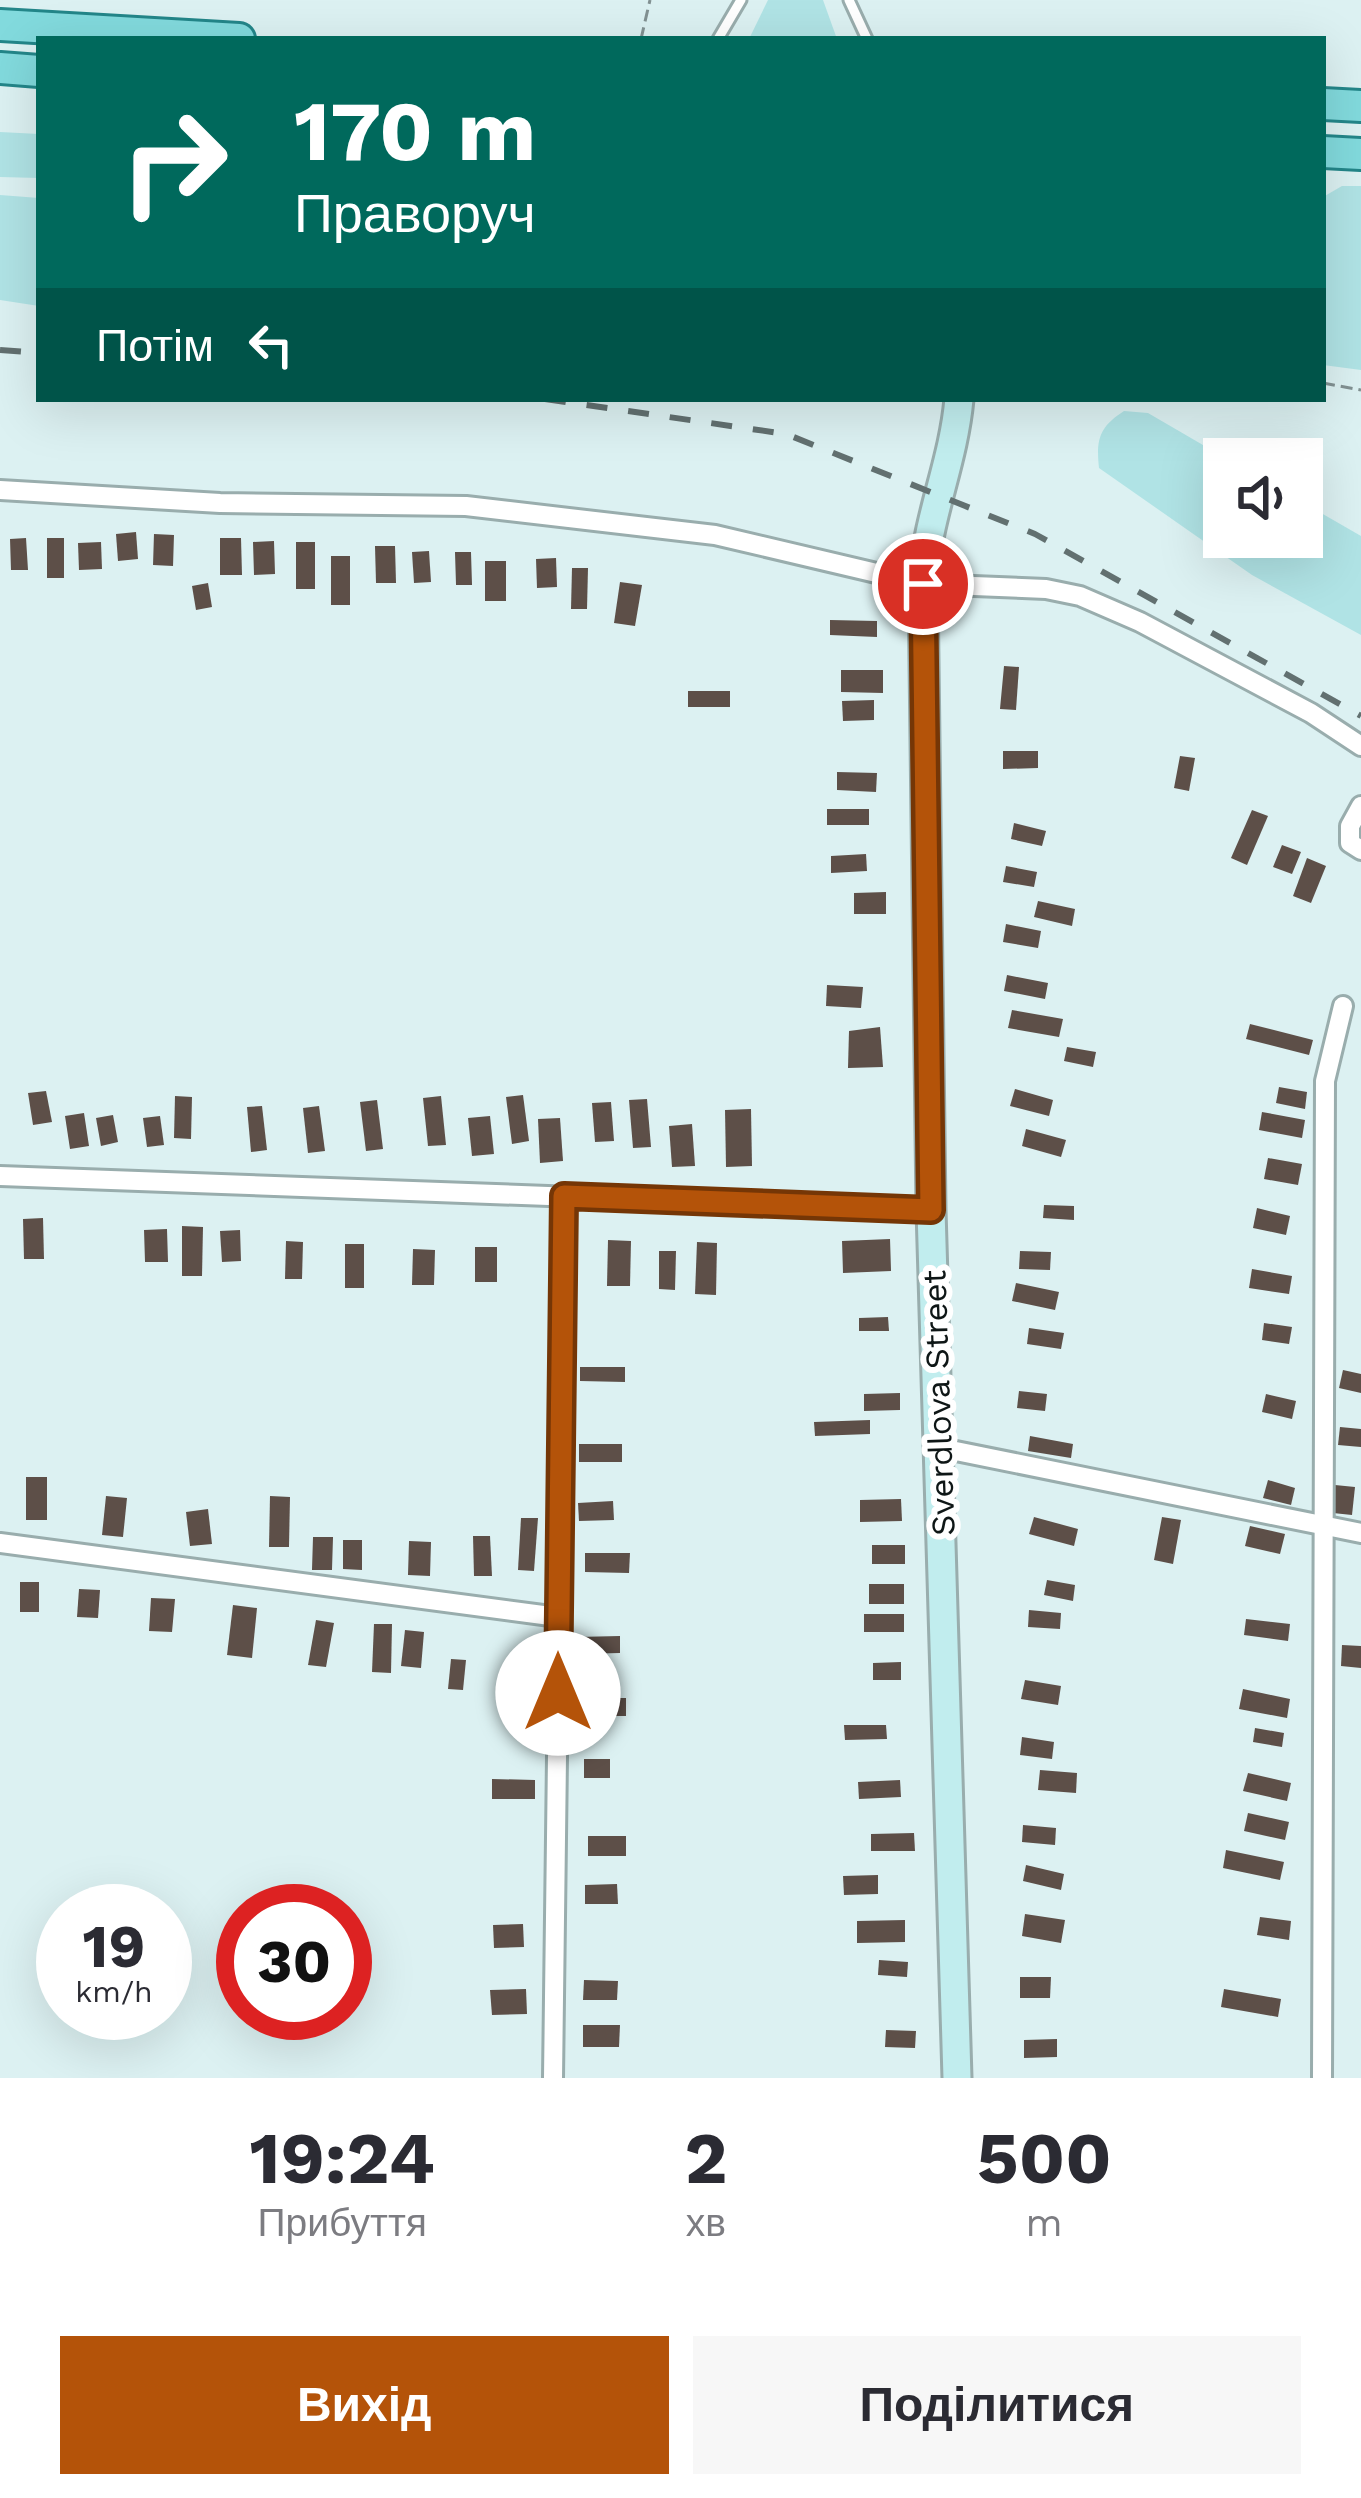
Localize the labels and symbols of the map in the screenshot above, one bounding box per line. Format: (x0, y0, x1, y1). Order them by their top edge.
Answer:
pin (872, 533, 974, 635)
street label: Sverdlova Street (914, 1269, 963, 1537)
position arrow (495, 1630, 621, 1756)
speed limit sign: 30 (216, 1884, 372, 2040)

